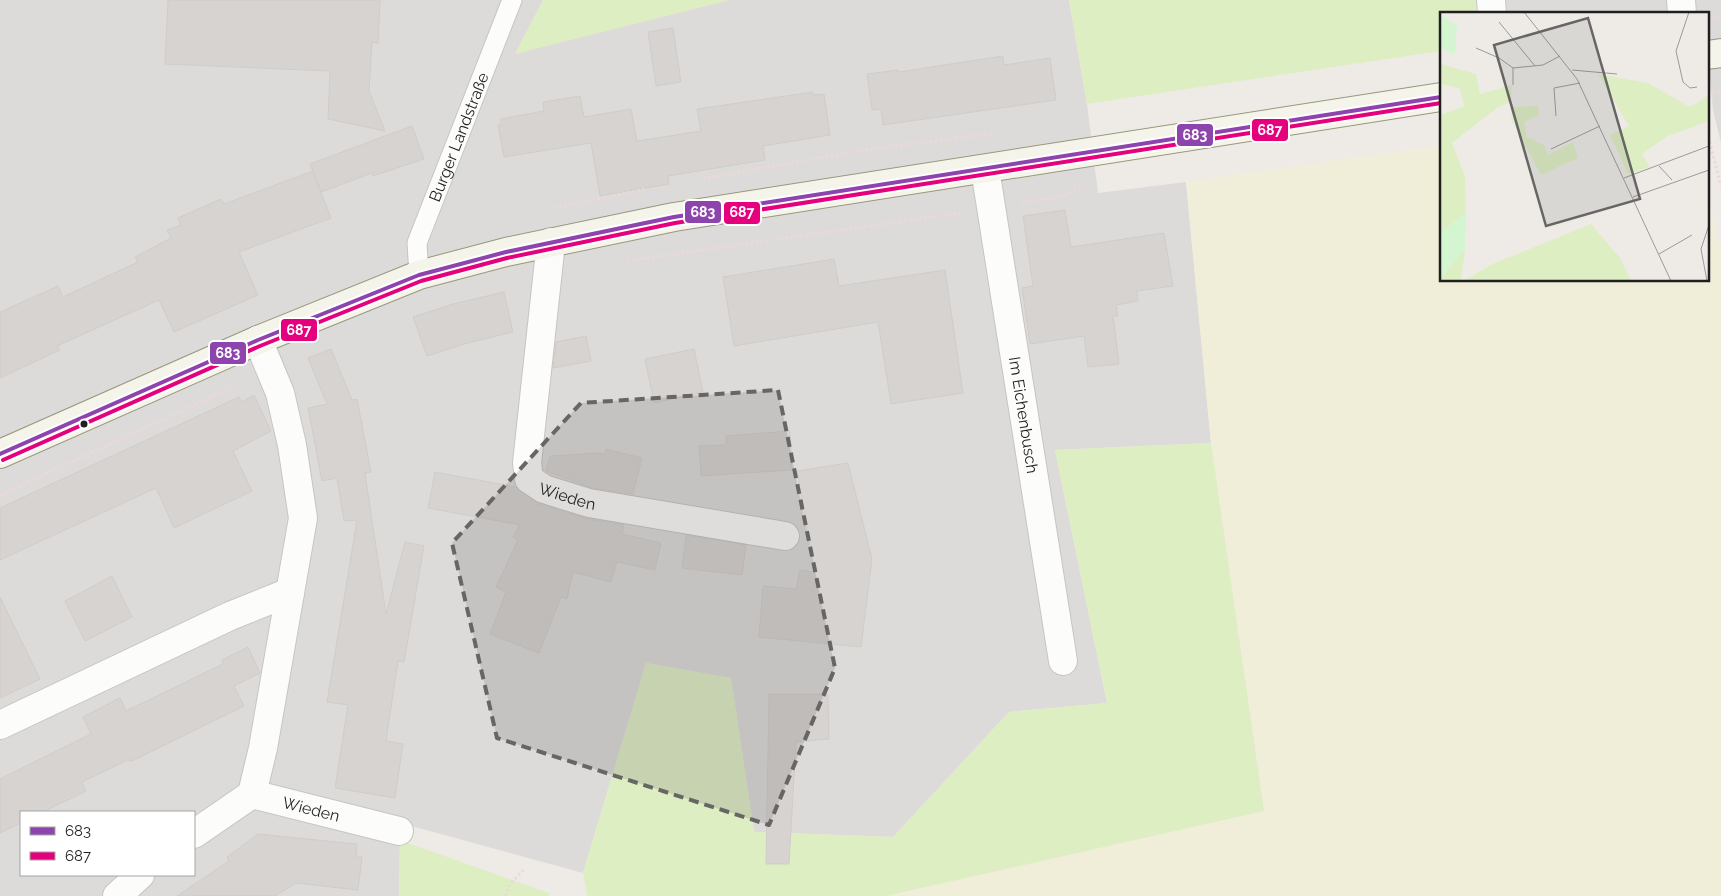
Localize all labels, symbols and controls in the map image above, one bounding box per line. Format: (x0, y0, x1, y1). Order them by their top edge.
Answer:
inset map (1440, 12, 1708, 281)
street label: Burger Landstraße (425, 70, 492, 204)
line badge: 687 (1251, 118, 1289, 142)
text: 687 (1258, 122, 1283, 138)
line badge: 683 (1176, 123, 1214, 147)
text: 683 (1183, 127, 1208, 143)
line badge: 683 (684, 200, 722, 224)
line badge: 687 (723, 201, 761, 225)
text: 683 (691, 204, 716, 220)
text: 687 (730, 204, 755, 220)
line badge: 687 (280, 318, 318, 342)
text: 687 (287, 322, 312, 338)
line badge: 683 (209, 341, 247, 365)
text: 683 (216, 345, 241, 361)
street label: Im Eichenbusch (1005, 355, 1043, 475)
unlabelled marker (79, 419, 89, 429)
street label: Wieden (537, 479, 597, 513)
street label: Wieden (281, 793, 342, 825)
legend (20, 811, 195, 876)
text: 683 (65, 822, 91, 840)
text: 687 (65, 847, 91, 865)

